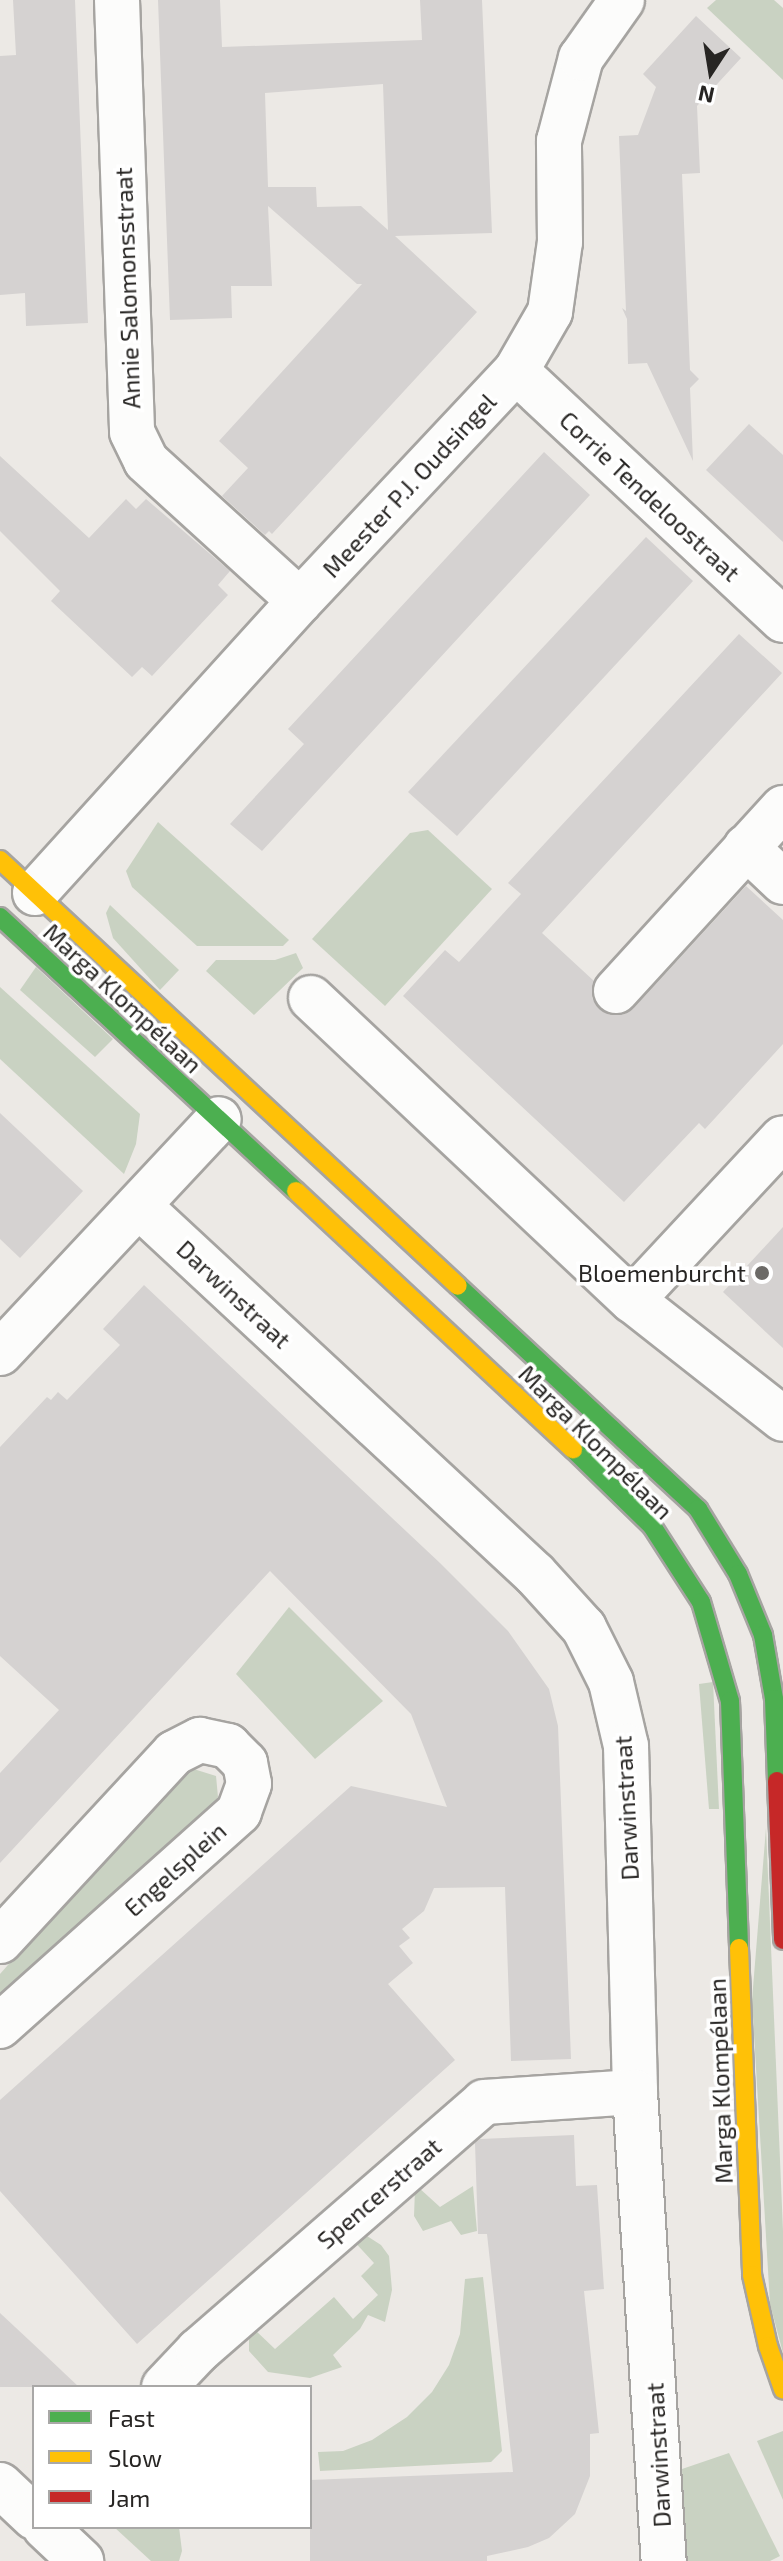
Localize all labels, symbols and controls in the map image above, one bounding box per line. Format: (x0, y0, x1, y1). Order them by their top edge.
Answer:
north arrow (671, 32, 751, 112)
text: N (696, 81, 716, 110)
street label: Annie Salomonsstraat (108, 167, 146, 409)
street label: Meester P.J. Oudsingel (316, 387, 502, 583)
street label: Corrie Tendeloostraat (554, 405, 746, 587)
street label: Marga Klompélaan (38, 917, 208, 1079)
street label: Darwinstraat (171, 1234, 297, 1354)
place label: Bloemenburcht (578, 1259, 746, 1287)
marker: Bloemenburcht (753, 1264, 771, 1282)
street label: Marga Klompélaan (513, 1359, 679, 1525)
street label: Darwinstraat (608, 1735, 644, 1881)
street label: Engelsplein (118, 1816, 232, 1922)
street label: Marga Klompélaan (702, 1978, 738, 2184)
street label: Spencerstraat (311, 2131, 447, 2255)
street label: Darwinstraat (640, 2382, 676, 2528)
legend (32, 2385, 312, 2529)
text: Fast (108, 2403, 155, 2432)
text: Slow (108, 2443, 162, 2472)
text: Jam (108, 2483, 150, 2512)

